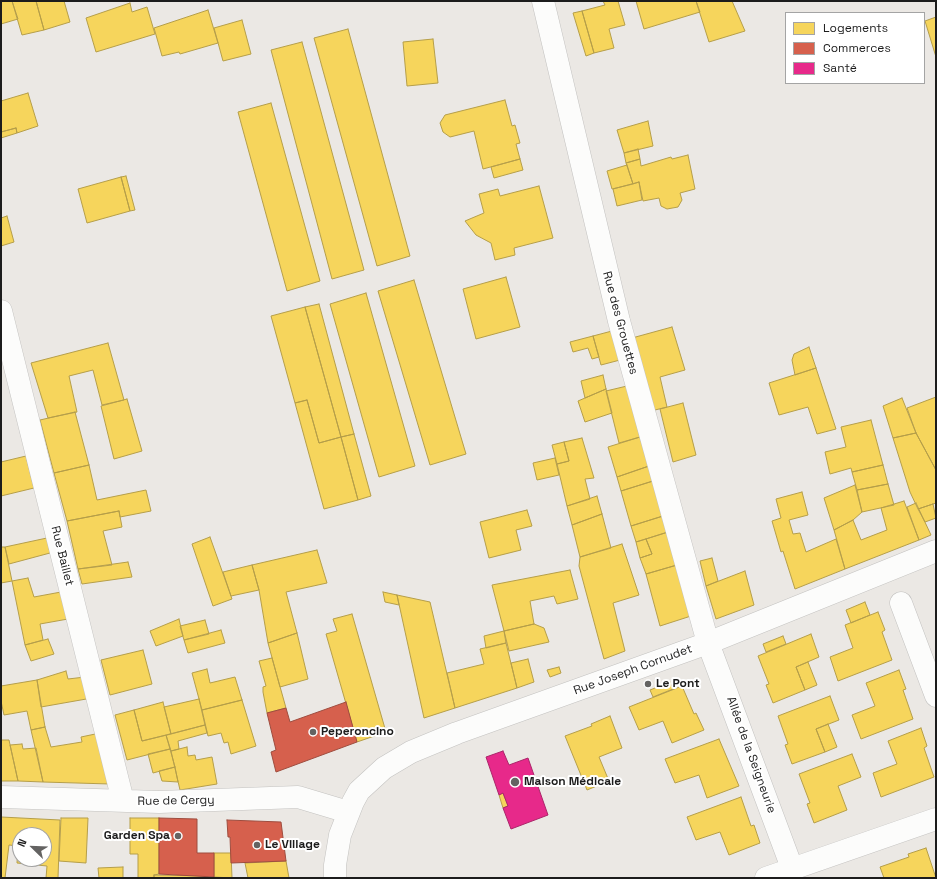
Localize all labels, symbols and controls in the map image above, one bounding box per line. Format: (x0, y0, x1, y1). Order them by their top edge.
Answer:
legend (785, 12, 925, 84)
text: Logements (823, 20, 888, 36)
text: Commerces (823, 40, 891, 56)
text: Santé (823, 60, 857, 76)
street label: Rue des Grouettes (599, 270, 641, 376)
street label: Rue Baillet (48, 525, 76, 587)
street label: Rue Joseph Cornudet (572, 642, 694, 698)
place label: Le Pont (656, 677, 700, 691)
marker: Le Pont (643, 679, 653, 689)
street label: Allée de la Seigneurie (723, 695, 779, 815)
place label: Peperoncino (321, 725, 394, 739)
marker: Peperoncino (308, 727, 318, 737)
place label: Maison Médicale (524, 775, 621, 789)
marker: Maison Médicale (509, 776, 521, 788)
street label: Rue de Cergy (137, 793, 215, 809)
north arrow (12, 827, 52, 867)
place label: Garden Spa (104, 829, 170, 843)
marker: Garden Spa (173, 831, 183, 841)
text: N (14, 837, 30, 849)
place label: Le Village (265, 838, 320, 852)
marker: Le Village (252, 840, 262, 850)

